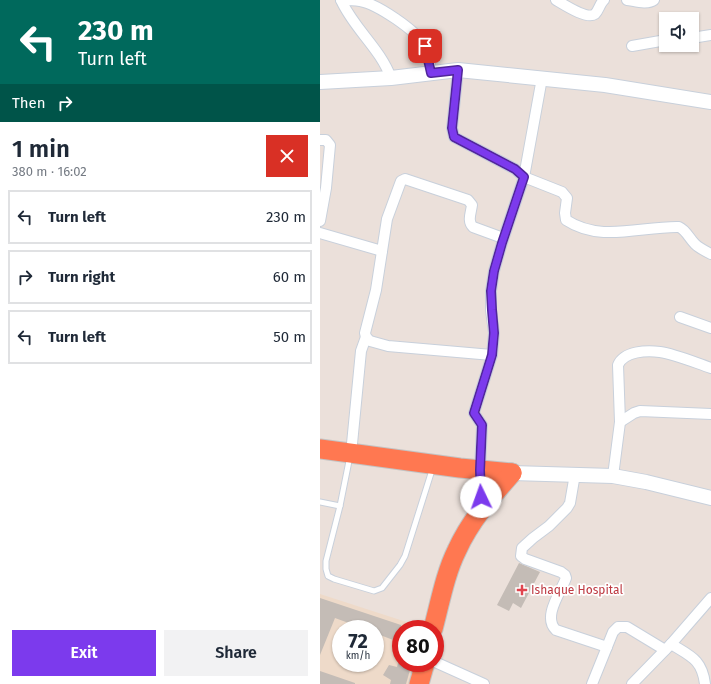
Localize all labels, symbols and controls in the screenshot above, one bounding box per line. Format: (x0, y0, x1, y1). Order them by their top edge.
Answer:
map controls (659, 12, 699, 52)
button: sound (659, 12, 699, 52)
text: 230 m (78, 14, 154, 47)
icon: left (12, 16, 64, 68)
pin (408, 29, 442, 63)
icon: arrive (414, 35, 436, 57)
text: Turn left (78, 48, 147, 70)
icon: right (54, 92, 76, 114)
text: Then (12, 94, 46, 112)
text: 1 min (12, 135, 70, 163)
button: close (266, 135, 308, 177)
text: 380 m · 16:02 (12, 164, 87, 179)
icon: left (14, 206, 36, 228)
text: Turn left (48, 208, 106, 226)
text: 230 m (266, 208, 306, 226)
icon: right (14, 266, 36, 288)
text: Turn right (48, 268, 115, 286)
text: 60 m (273, 268, 306, 286)
icon: left (14, 326, 36, 348)
text: Turn left (48, 328, 106, 346)
text: 50 m (273, 328, 306, 346)
position arrow (460, 476, 502, 518)
place label: Ishaque Hospital (531, 583, 624, 597)
marker: Ishaque Hospital (516, 584, 528, 596)
speed limit sign: 80 (392, 620, 444, 672)
text: 72 (348, 629, 368, 653)
button: Exit (12, 630, 156, 676)
button: Share (164, 630, 308, 676)
text: km/h (346, 650, 370, 662)

